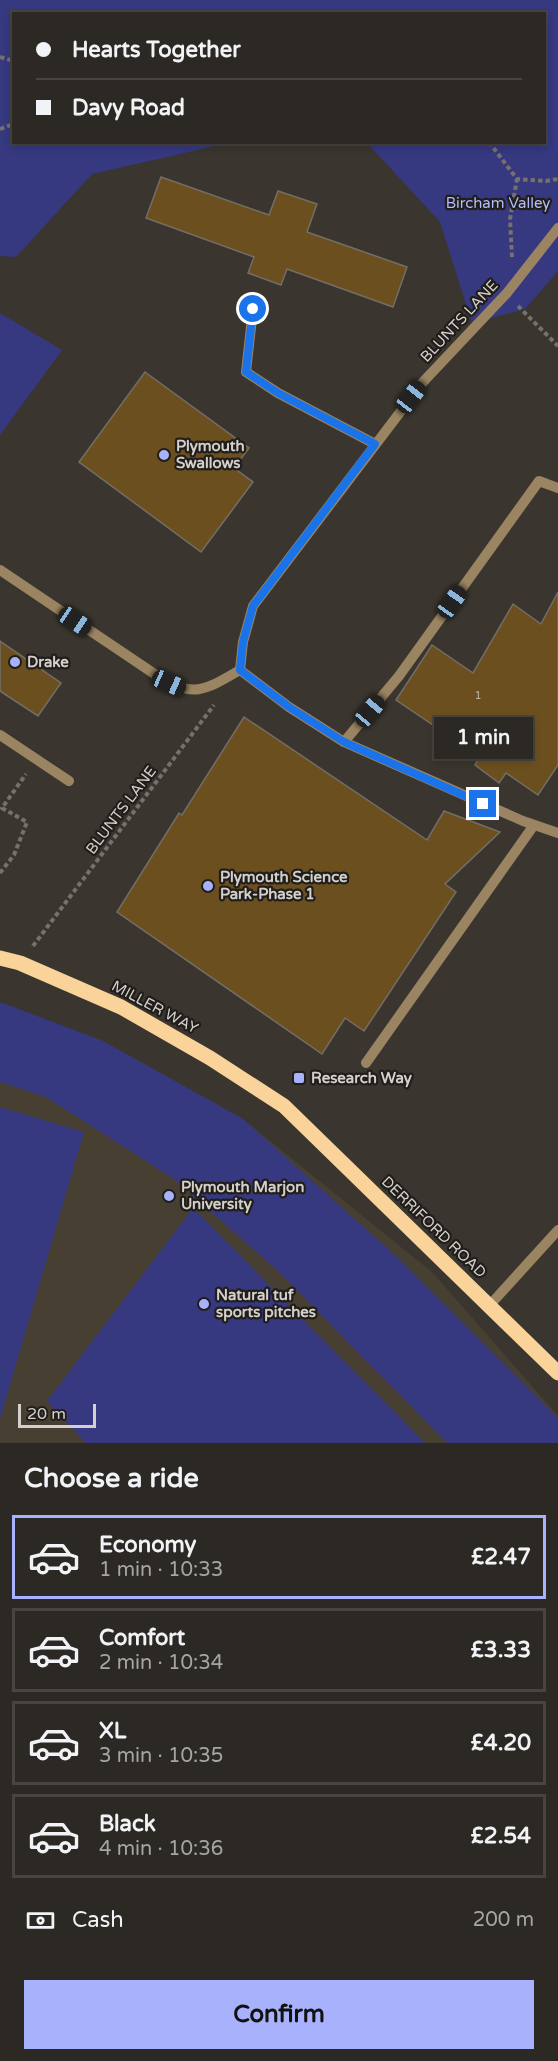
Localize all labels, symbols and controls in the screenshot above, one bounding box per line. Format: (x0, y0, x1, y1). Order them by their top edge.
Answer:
text: Hearts Together (72, 37, 241, 63)
text: Davy Road (72, 95, 185, 121)
park label: Bircham Valley (446, 194, 550, 212)
street label: BLUNTS LANE (416, 276, 502, 366)
route start (239, 295, 266, 322)
car (393, 377, 429, 417)
place label: Plymouth Swallows (176, 437, 245, 472)
marker: Plymouth Swallows (157, 448, 171, 462)
car (434, 582, 470, 622)
car (55, 603, 95, 639)
place label: Drake (27, 653, 69, 671)
marker: Drake (8, 655, 22, 669)
car (149, 667, 189, 699)
house number: 1 (474, 688, 482, 702)
car (352, 691, 388, 731)
callout: 1 min (434, 717, 532, 759)
text: 1 min (457, 726, 510, 750)
street label: BLUNTS LANE (82, 762, 160, 858)
route end (469, 790, 496, 817)
place label: Plymouth Science Park-Phase 1 (220, 868, 348, 903)
marker: Plymouth Science Park-Phase 1 (201, 879, 215, 893)
street label: MILLER WAY (109, 977, 202, 1037)
place label: Research Way (311, 1069, 412, 1088)
marker: Research Way (292, 1071, 306, 1085)
street label: DERRIFORD ROAD (378, 1172, 490, 1282)
place label: Plymouth Marjon University (181, 1178, 304, 1214)
marker: Plymouth Marjon University (162, 1189, 176, 1203)
place label: Natural tuf sports pitches (216, 1286, 316, 1322)
marker: Natural tuf sports pitches (197, 1297, 211, 1311)
scale bar (18, 1401, 96, 1428)
text: 20 m (27, 1404, 66, 1424)
text: Choose a ride (24, 1462, 199, 1495)
icon: car (27, 1530, 81, 1584)
text: Economy (99, 1532, 196, 1558)
text: £2.47 (471, 1544, 531, 1570)
text: 1 min · 10:33 (99, 1558, 223, 1582)
icon: car (27, 1623, 81, 1677)
text: Comfort (99, 1625, 185, 1651)
text: £3.33 (471, 1637, 531, 1663)
text: 2 min · 10:34 (99, 1651, 223, 1675)
icon: car (27, 1716, 81, 1770)
text: XL (99, 1718, 126, 1744)
text: £4.20 (471, 1730, 531, 1756)
text: 3 min · 10:35 (99, 1744, 223, 1768)
icon: car (27, 1809, 81, 1863)
text: Black (99, 1811, 156, 1837)
text: £2.54 (471, 1823, 531, 1849)
text: 4 min · 10:36 (99, 1837, 223, 1861)
icon: cash (24, 1904, 57, 1937)
text: Cash (72, 1907, 124, 1933)
text: 200 m (473, 1908, 534, 1932)
button: Confirm (24, 1980, 534, 2049)

